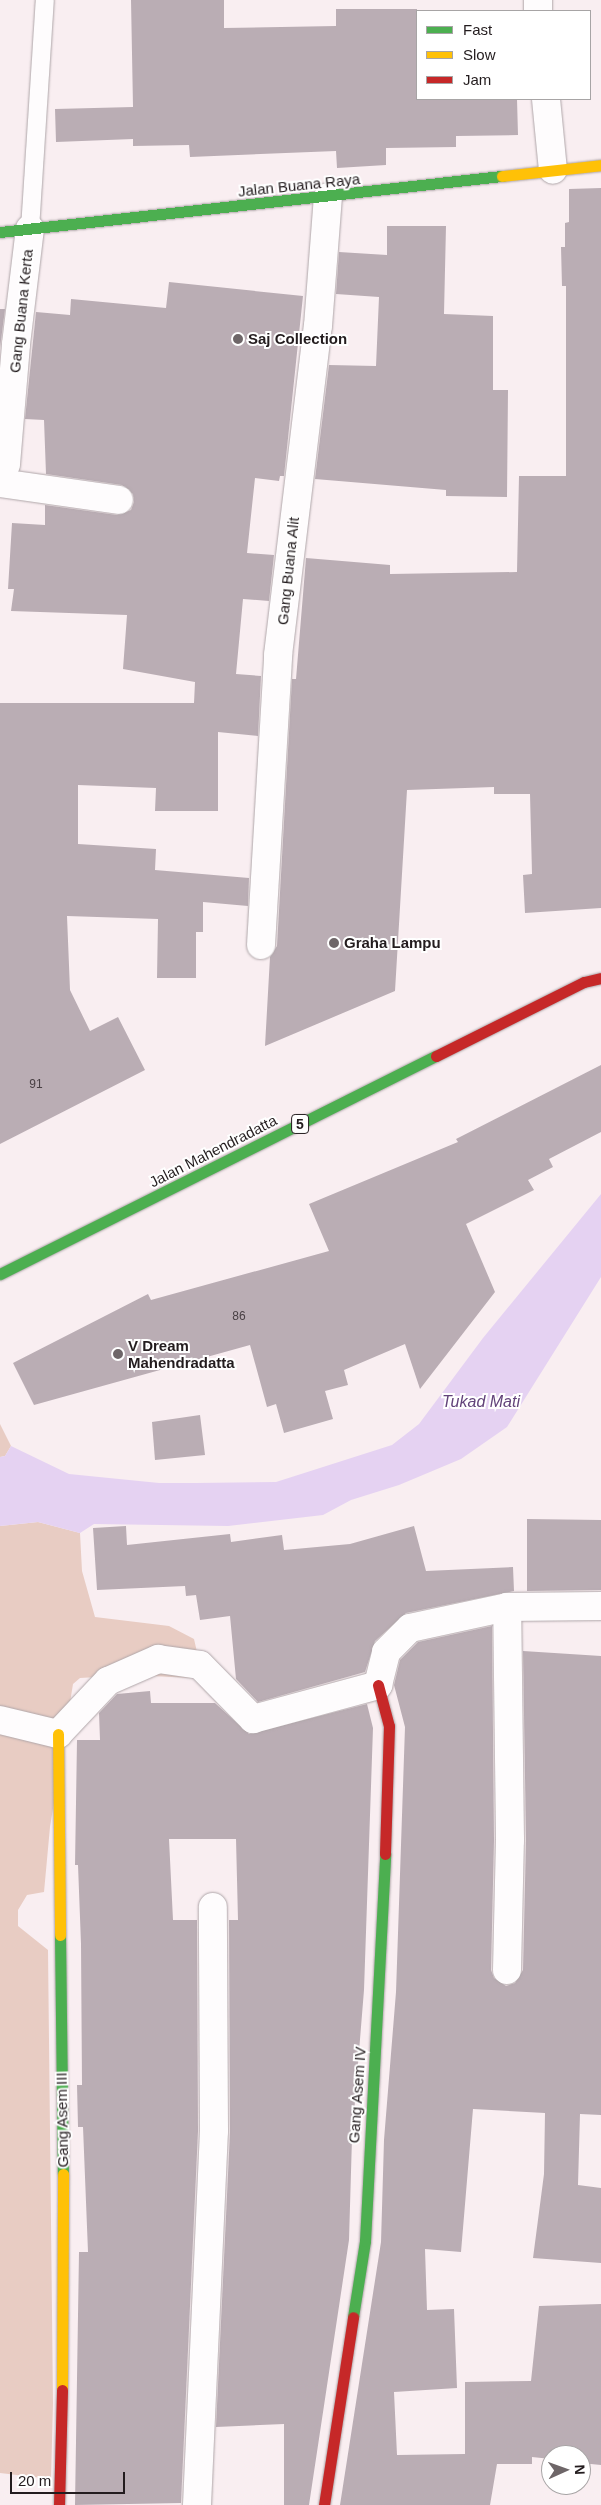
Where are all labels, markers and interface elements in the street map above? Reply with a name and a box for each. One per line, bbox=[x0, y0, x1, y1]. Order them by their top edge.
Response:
legend bbox=[416, 10, 591, 100]
text: Fast bbox=[463, 21, 492, 38]
text: Slow bbox=[463, 46, 496, 63]
text: Jam bbox=[463, 71, 491, 88]
street label: Jalan Buana Raya bbox=[237, 170, 361, 200]
street label: Gang Buana Kerta bbox=[6, 248, 36, 374]
place label: Saj Collection bbox=[248, 330, 347, 348]
marker: Saj Collection bbox=[232, 333, 244, 345]
street label: Gang Buana Alit bbox=[273, 516, 303, 626]
place label: Graha Lampu bbox=[344, 934, 441, 952]
marker: Graha Lampu bbox=[328, 937, 340, 949]
house number: 91 bbox=[29, 1078, 43, 1092]
street label: Jalan Mahendradatta bbox=[146, 1111, 280, 1191]
road number: 5 bbox=[290, 1112, 310, 1136]
house number: 86 bbox=[232, 1310, 246, 1324]
place label: V Dream Mahendradatta bbox=[128, 1336, 235, 1371]
marker: V Dream Mahendradatta bbox=[112, 1348, 124, 1360]
water label: Tukad Mati bbox=[442, 1392, 520, 1412]
street label: Gang Asem IV bbox=[345, 2046, 369, 2144]
street label: Gang Asem III bbox=[52, 2072, 72, 2168]
north arrow bbox=[541, 2445, 591, 2495]
scale bar bbox=[12, 2462, 128, 2494]
text: N bbox=[572, 2464, 588, 2475]
text: 20 m bbox=[18, 2472, 51, 2489]

